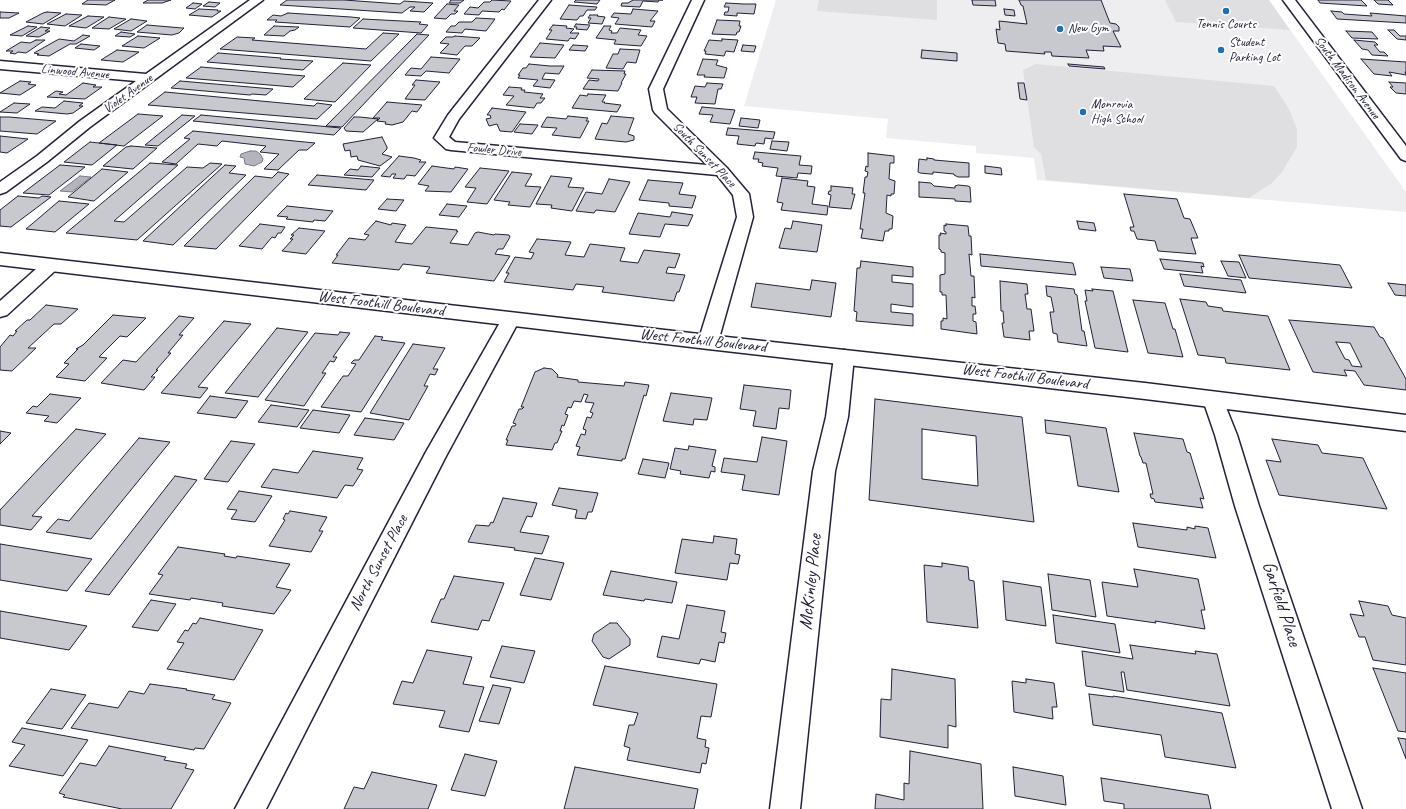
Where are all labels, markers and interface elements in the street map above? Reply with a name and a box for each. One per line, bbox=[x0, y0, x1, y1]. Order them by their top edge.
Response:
marker: Tennis Courts bbox=[1221, 6, 1231, 16]
place label: Tennis Courts bbox=[1196, 17, 1256, 33]
place label: New Gym bbox=[1068, 21, 1109, 37]
marker: New Gym bbox=[1055, 24, 1065, 34]
street label: South Madison Avenue bbox=[1311, 34, 1383, 122]
place label: Student Parking Lot bbox=[1229, 35, 1280, 66]
marker: Student Parking Lot bbox=[1216, 45, 1226, 55]
street label: Linwood Avenue bbox=[40, 61, 110, 83]
street label: Violet Avenue bbox=[100, 71, 156, 117]
place label: Monrovia High School bbox=[1091, 97, 1142, 128]
marker: Monrovia High School bbox=[1078, 107, 1088, 117]
street label: South Sunset Place bbox=[669, 119, 739, 191]
street label: Fowler Drive bbox=[466, 140, 522, 160]
street label: West Foothill Boulevard bbox=[317, 287, 445, 321]
street label: West Foothill Boulevard bbox=[639, 325, 767, 357]
street label: West Foothill Boulevard bbox=[961, 360, 1089, 394]
street label: North Sunset Place bbox=[346, 512, 412, 614]
street label: McKinley Place bbox=[795, 533, 827, 631]
street label: Garfield Place bbox=[1257, 559, 1305, 649]

